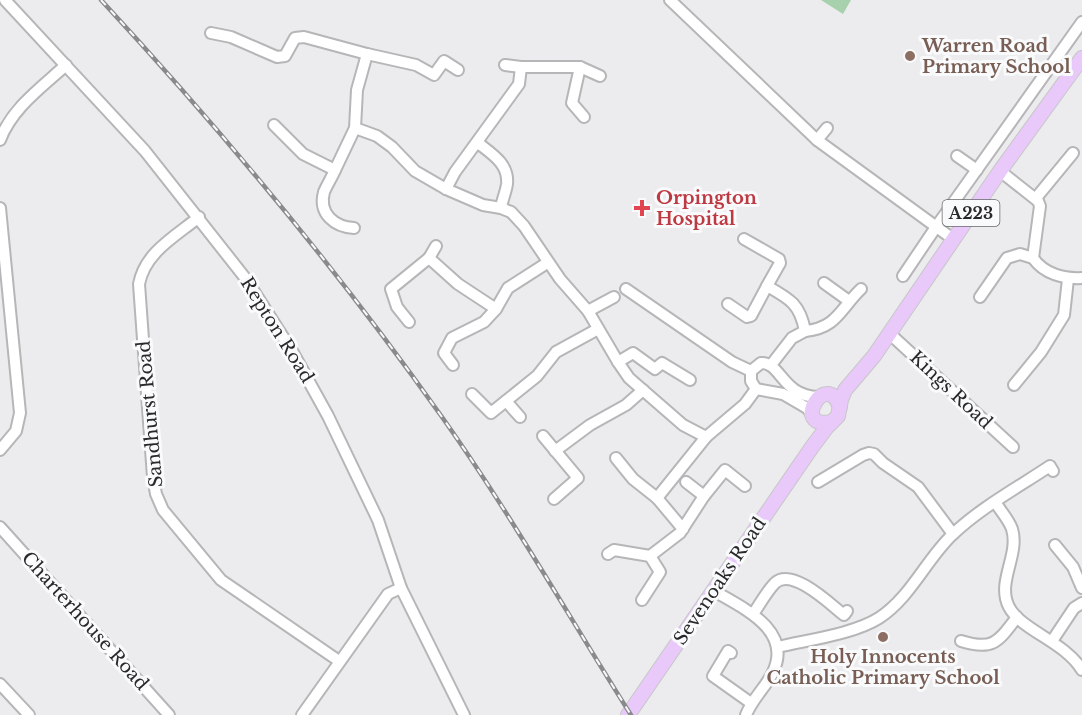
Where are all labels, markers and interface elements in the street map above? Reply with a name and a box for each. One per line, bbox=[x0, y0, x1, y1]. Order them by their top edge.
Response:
place label: Warren Road Primary School bbox=[921, 35, 1071, 78]
marker: Warren Road Primary School bbox=[903, 49, 917, 63]
place label: Orpington Hospital bbox=[656, 187, 757, 230]
marker: Orpington Hospital bbox=[633, 199, 651, 217]
road number: A223 bbox=[942, 200, 1000, 226]
street label: Repton Road bbox=[236, 273, 318, 387]
street label: Sandhurst Road bbox=[133, 340, 167, 488]
street label: Kings Road bbox=[905, 346, 997, 434]
street label: Sevenoaks Road bbox=[669, 513, 771, 649]
street label: Charterhouse Road bbox=[17, 547, 153, 695]
marker: Holy Innocents Catholic Primary School bbox=[876, 630, 890, 644]
place label: Holy Innocents Catholic Primary School bbox=[766, 646, 1000, 689]

